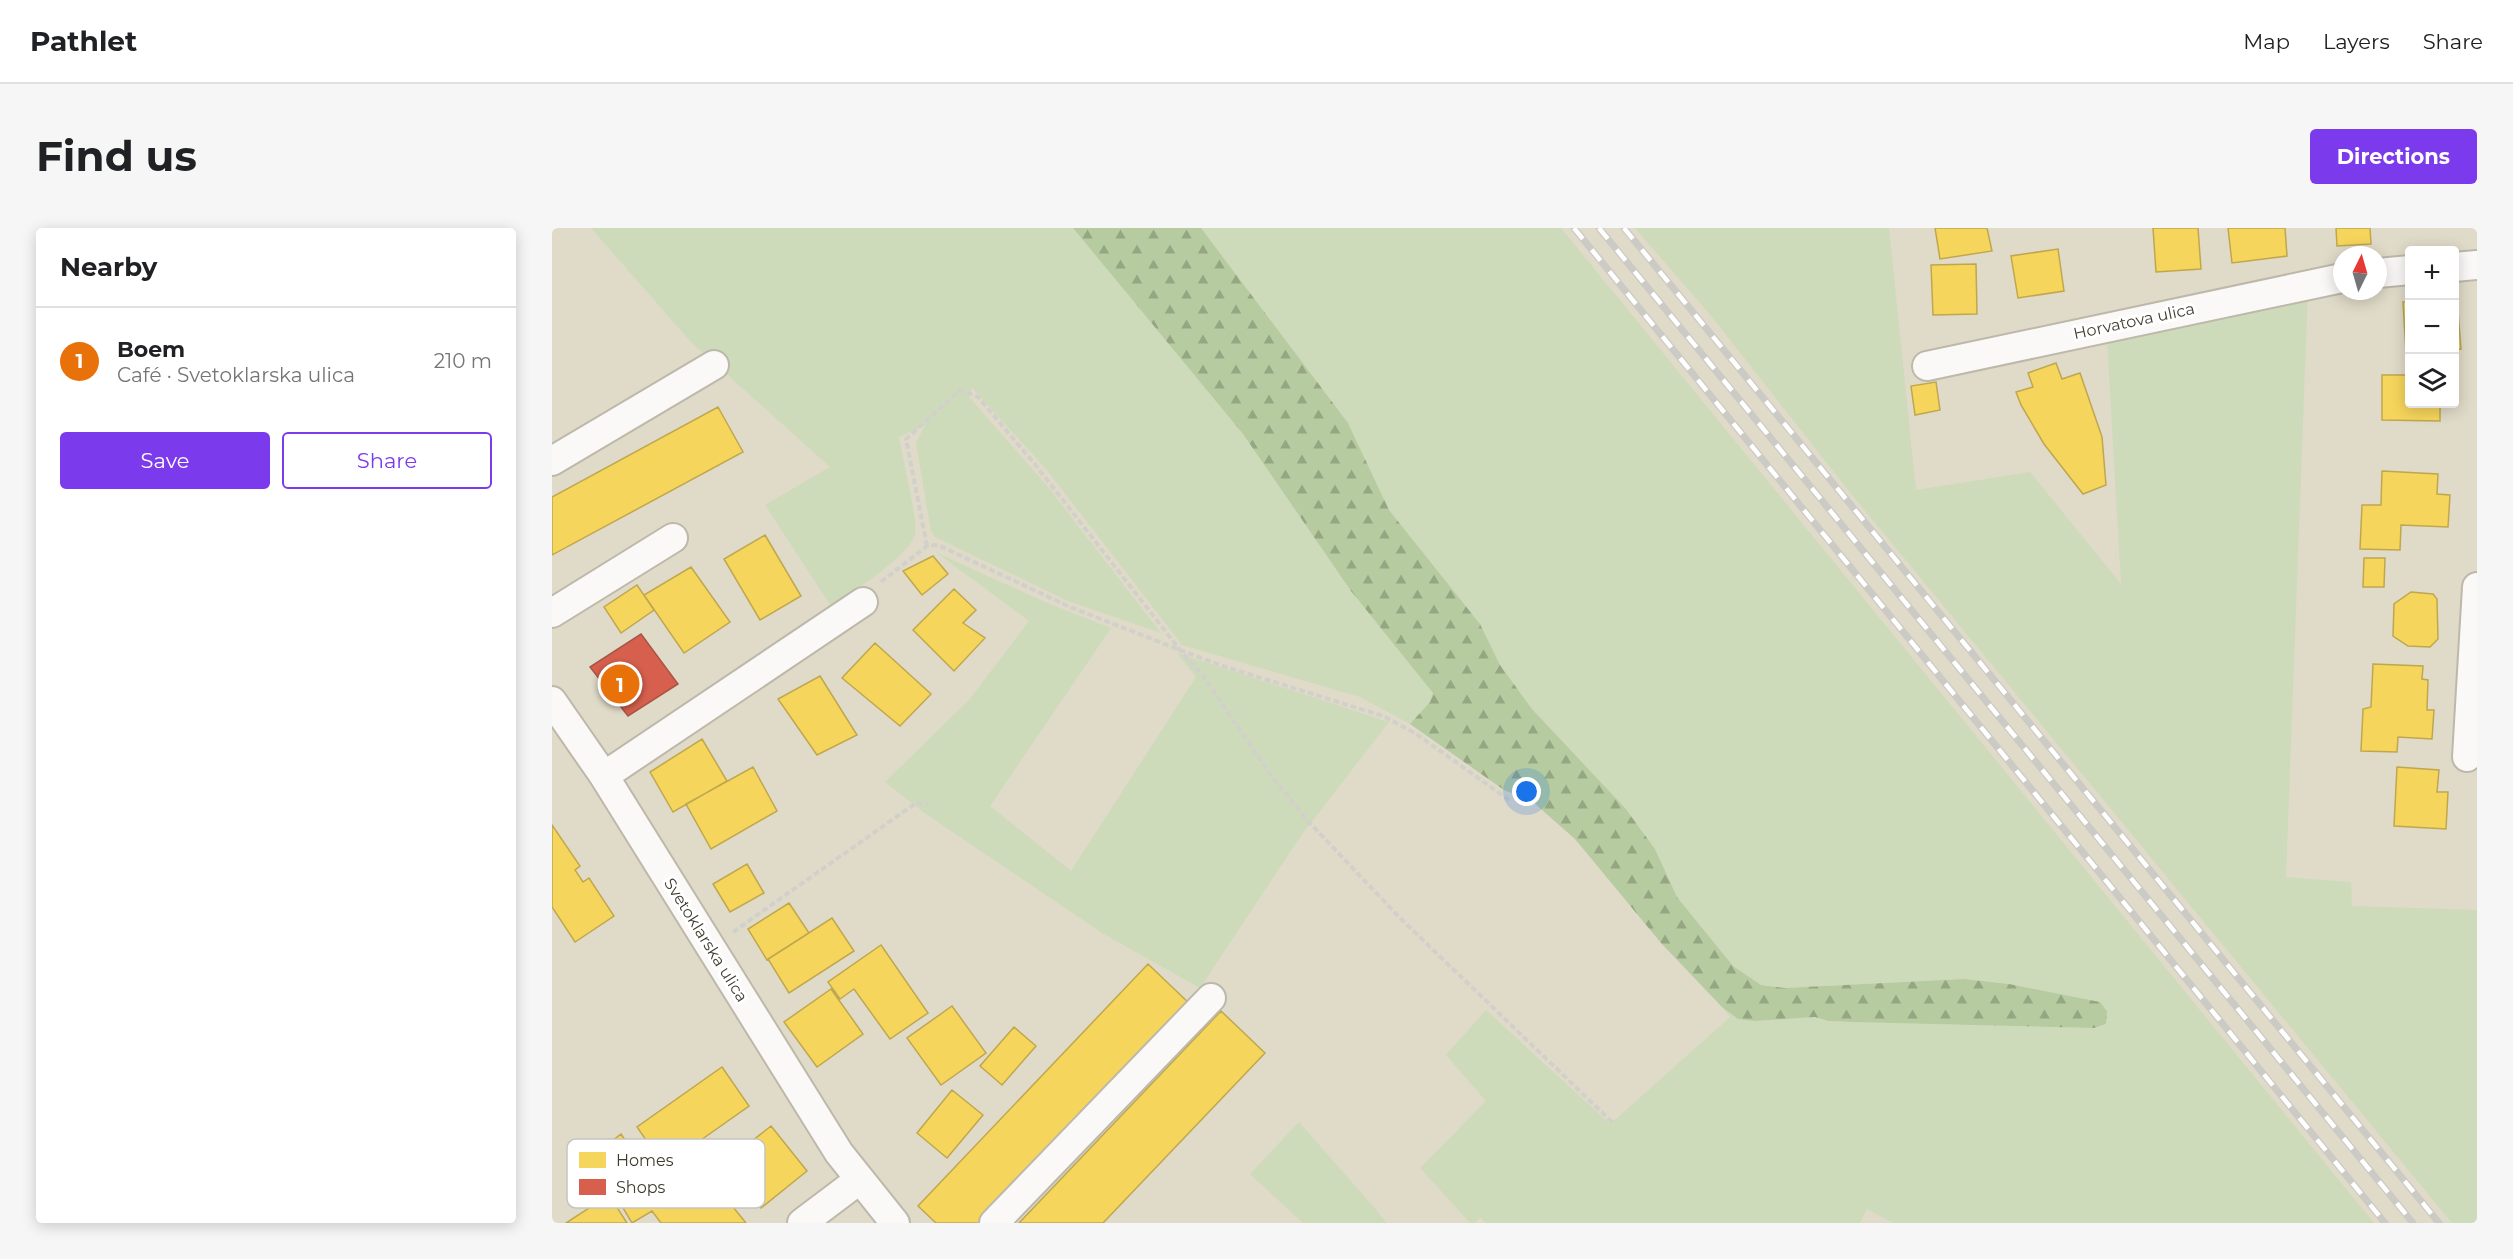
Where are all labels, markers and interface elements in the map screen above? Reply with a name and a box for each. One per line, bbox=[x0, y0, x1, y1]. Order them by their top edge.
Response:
text: Pathlet bbox=[30, 24, 137, 58]
text: Map bbox=[2243, 29, 2290, 54]
text: Layers bbox=[2323, 29, 2390, 54]
text: Share bbox=[2423, 29, 2483, 54]
button: Directions bbox=[2310, 129, 2477, 184]
text: Find us bbox=[36, 130, 197, 182]
north arrow bbox=[2333, 246, 2387, 300]
map controls bbox=[2405, 246, 2459, 408]
button: + bbox=[2405, 246, 2459, 300]
text: Nearby bbox=[60, 251, 157, 283]
street label: Horvatova ulica bbox=[2072, 299, 2196, 343]
button: − bbox=[2405, 300, 2459, 354]
text: Boem bbox=[117, 336, 185, 363]
text: 1 bbox=[76, 349, 83, 373]
text: 210 m bbox=[434, 349, 492, 373]
button: layers bbox=[2405, 354, 2459, 408]
text: Café · Svetoklarska ulica bbox=[117, 363, 355, 387]
button: Save bbox=[60, 432, 270, 489]
button: Share bbox=[282, 432, 492, 489]
pin: 1 bbox=[600, 662, 640, 706]
your location bbox=[1512, 777, 1541, 806]
street label: Svetoklarska ulica bbox=[660, 875, 752, 1005]
legend bbox=[567, 1139, 765, 1208]
text: Homes bbox=[616, 1151, 674, 1170]
text: Shops bbox=[616, 1178, 666, 1197]

